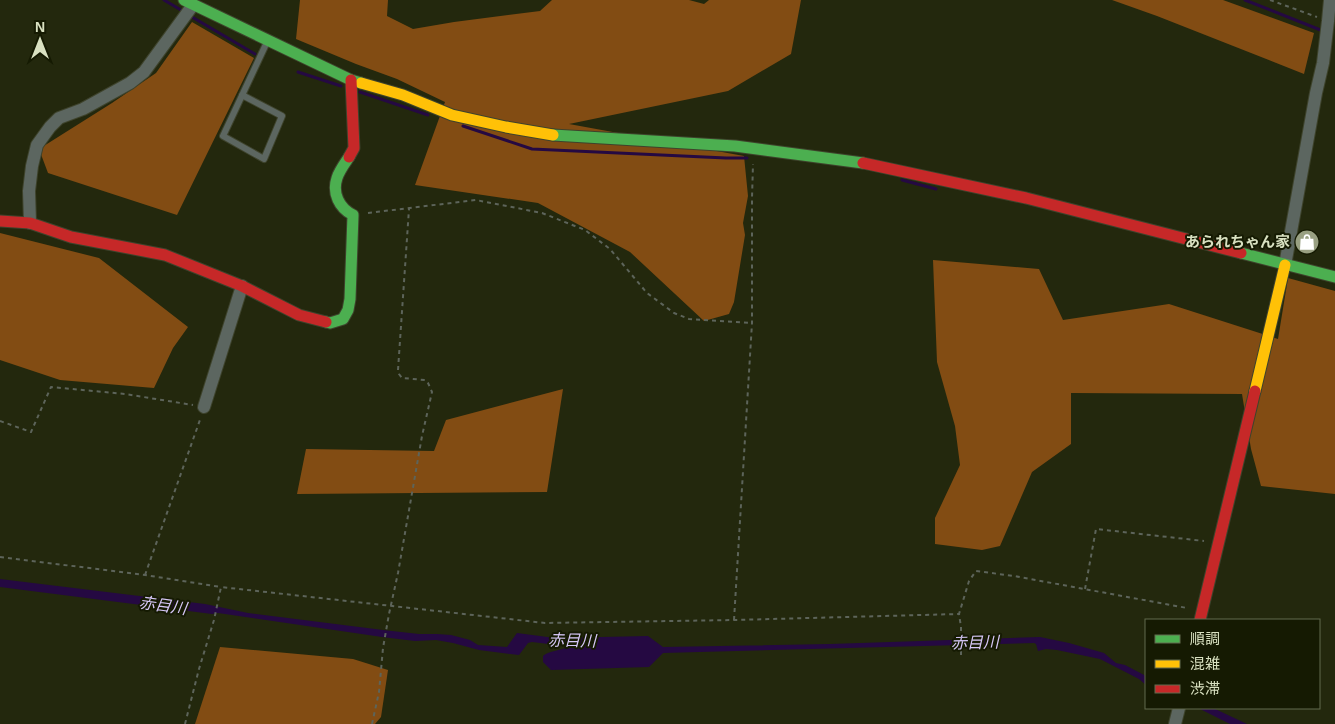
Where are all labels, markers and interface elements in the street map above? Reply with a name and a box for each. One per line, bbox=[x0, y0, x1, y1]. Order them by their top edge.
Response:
north arrow bbox=[15, 15, 65, 65]
text: N bbox=[35, 19, 45, 35]
shop icon: あられちゃん家 bbox=[1294, 229, 1320, 255]
place label: あられちゃん家 bbox=[1185, 233, 1290, 250]
water label: 赤目川 bbox=[138, 594, 190, 618]
legend bbox=[1145, 619, 1320, 709]
text: 順調 bbox=[1190, 630, 1220, 647]
water label: 赤目川 bbox=[548, 632, 598, 649]
water label: 赤目川 bbox=[951, 634, 1001, 651]
text: 混雑 bbox=[1190, 655, 1220, 672]
text: 渋滞 bbox=[1190, 680, 1220, 697]

